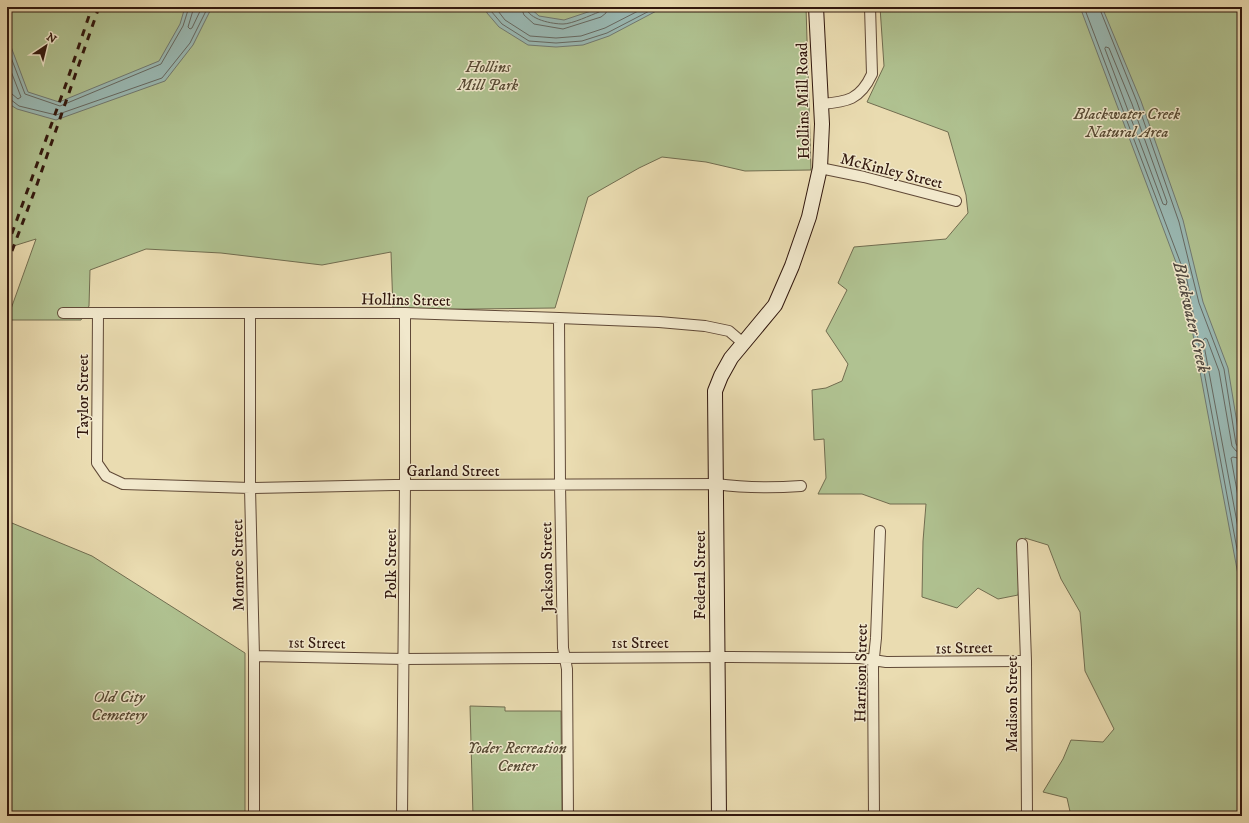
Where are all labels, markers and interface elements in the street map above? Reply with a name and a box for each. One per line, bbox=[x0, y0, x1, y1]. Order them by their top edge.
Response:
north arrow bbox=[26, 26, 66, 66]
text: N bbox=[43, 30, 59, 47]
street label: Hollins Mill Road bbox=[792, 42, 814, 159]
park label: Hollins Mill Park bbox=[457, 57, 519, 95]
park label: Blackwater Creek Natural Area bbox=[1073, 104, 1180, 142]
street label: McKinley Street bbox=[838, 149, 945, 193]
water label: Blackwater Creek bbox=[1167, 259, 1215, 376]
street label: Hollins Street bbox=[361, 289, 451, 311]
street label: Taylor Street bbox=[73, 354, 93, 438]
street label: Garland Street bbox=[406, 461, 500, 481]
street label: Monroe Street bbox=[227, 519, 249, 611]
street label: Jackson Street bbox=[536, 522, 558, 614]
street label: Polk Street bbox=[381, 529, 401, 599]
street label: Federal Street bbox=[690, 530, 710, 620]
street label: Harrison Street bbox=[850, 623, 872, 723]
street label: 1st Street bbox=[288, 632, 346, 654]
street label: 1st Street bbox=[611, 633, 669, 653]
street label: 1st Street bbox=[935, 637, 993, 659]
street label: Madison Street bbox=[1002, 656, 1022, 752]
park label: Old City Cemetery bbox=[91, 687, 149, 725]
park label: Yoder Recreation Center bbox=[467, 738, 567, 776]

